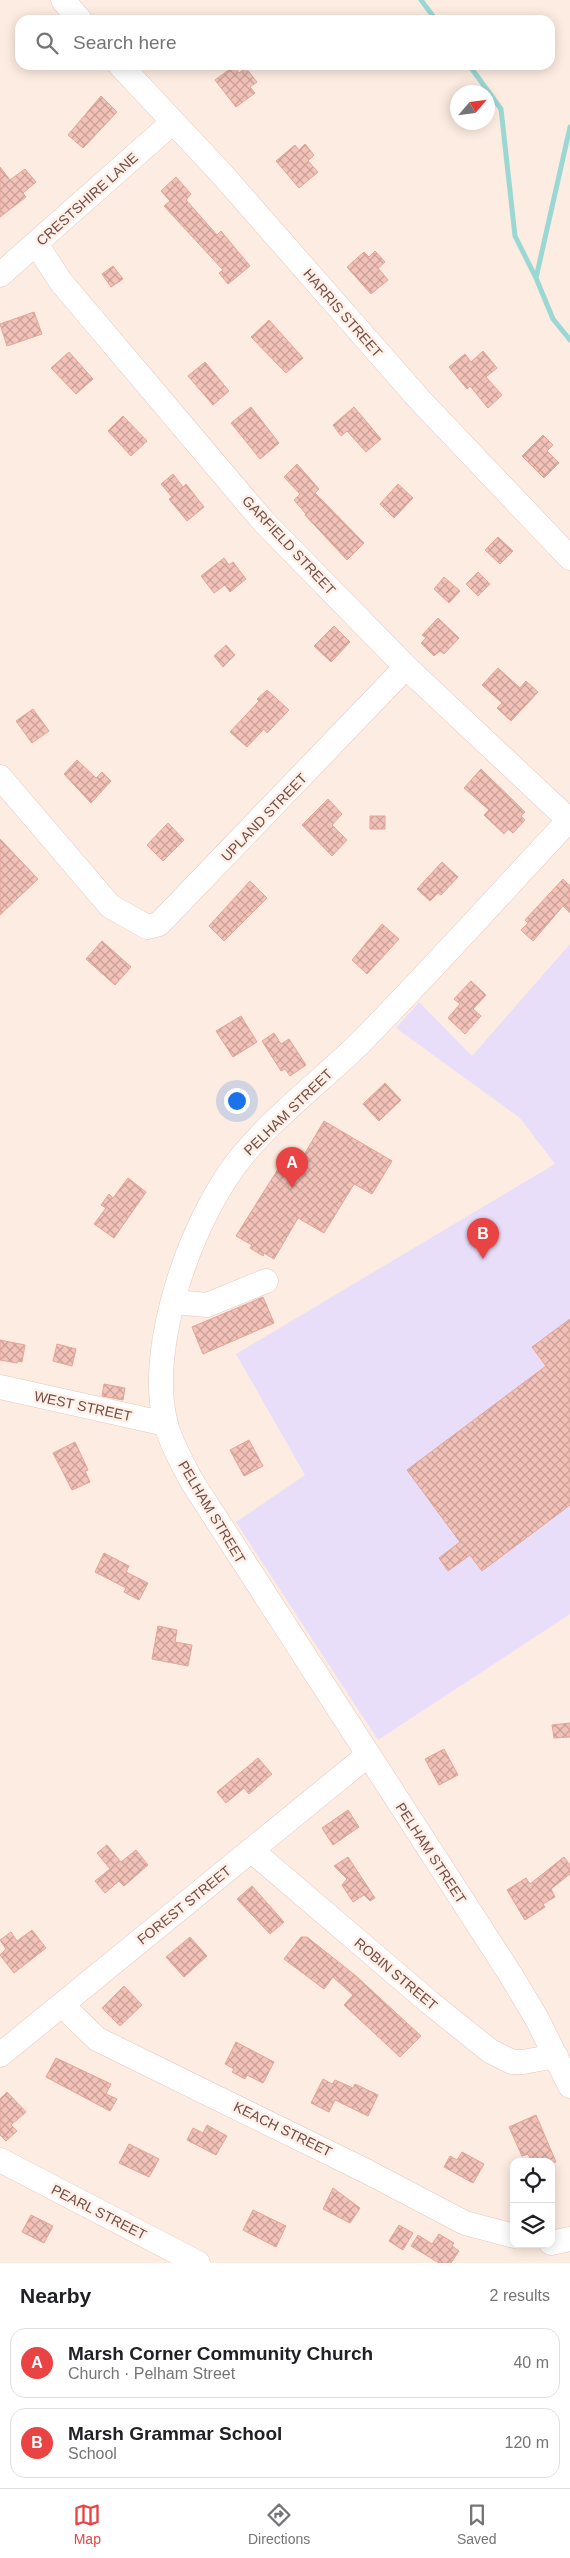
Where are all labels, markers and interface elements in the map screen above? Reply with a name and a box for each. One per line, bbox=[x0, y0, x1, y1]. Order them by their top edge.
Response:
search box bbox=[15, 15, 555, 70]
icon: search bbox=[33, 29, 61, 57]
text: Search here bbox=[73, 32, 177, 53]
north arrow bbox=[450, 85, 495, 130]
street label: CRESTSHIRE LANE bbox=[33, 149, 141, 249]
street label: HARRIS STREET bbox=[300, 265, 386, 361]
street label: GARFIELD STREET bbox=[239, 492, 339, 598]
street label: UPLAND STREET bbox=[218, 769, 310, 864]
street label: PELHAM STREET bbox=[240, 1065, 336, 1158]
your location bbox=[224, 1088, 250, 1114]
pin: A bbox=[276, 1147, 308, 1188]
pin: B bbox=[467, 1218, 499, 1259]
street label: WEST STREET bbox=[33, 1388, 134, 1424]
street label: PELHAM STREET bbox=[175, 1458, 249, 1567]
street label: PELHAM STREET bbox=[393, 1800, 470, 1907]
street label: FOREST STREET bbox=[134, 1862, 234, 1948]
street label: ROBIN STREET bbox=[351, 1935, 441, 2014]
street label: KEACH STREET bbox=[231, 2098, 335, 2160]
map controls bbox=[510, 2158, 555, 2248]
button: locate bbox=[510, 2158, 555, 2203]
street label: PEARL STREET bbox=[49, 2181, 150, 2243]
button: layers bbox=[510, 2203, 555, 2248]
text: Nearby bbox=[20, 2284, 91, 2307]
text: 2 results bbox=[490, 2287, 550, 2304]
text: Marsh Corner Community Church bbox=[68, 2343, 373, 2364]
text: A bbox=[31, 2354, 43, 2371]
text: 40 m bbox=[513, 2354, 549, 2371]
text: Church · Pelham Street bbox=[68, 2365, 235, 2382]
text: Marsh Grammar School bbox=[68, 2423, 282, 2444]
text: B bbox=[31, 2434, 43, 2451]
text: 120 m bbox=[505, 2434, 549, 2451]
text: School bbox=[68, 2445, 117, 2462]
tab: Map bbox=[73, 2501, 101, 2547]
tab: Directions bbox=[248, 2501, 310, 2547]
tab: Saved bbox=[457, 2501, 497, 2547]

